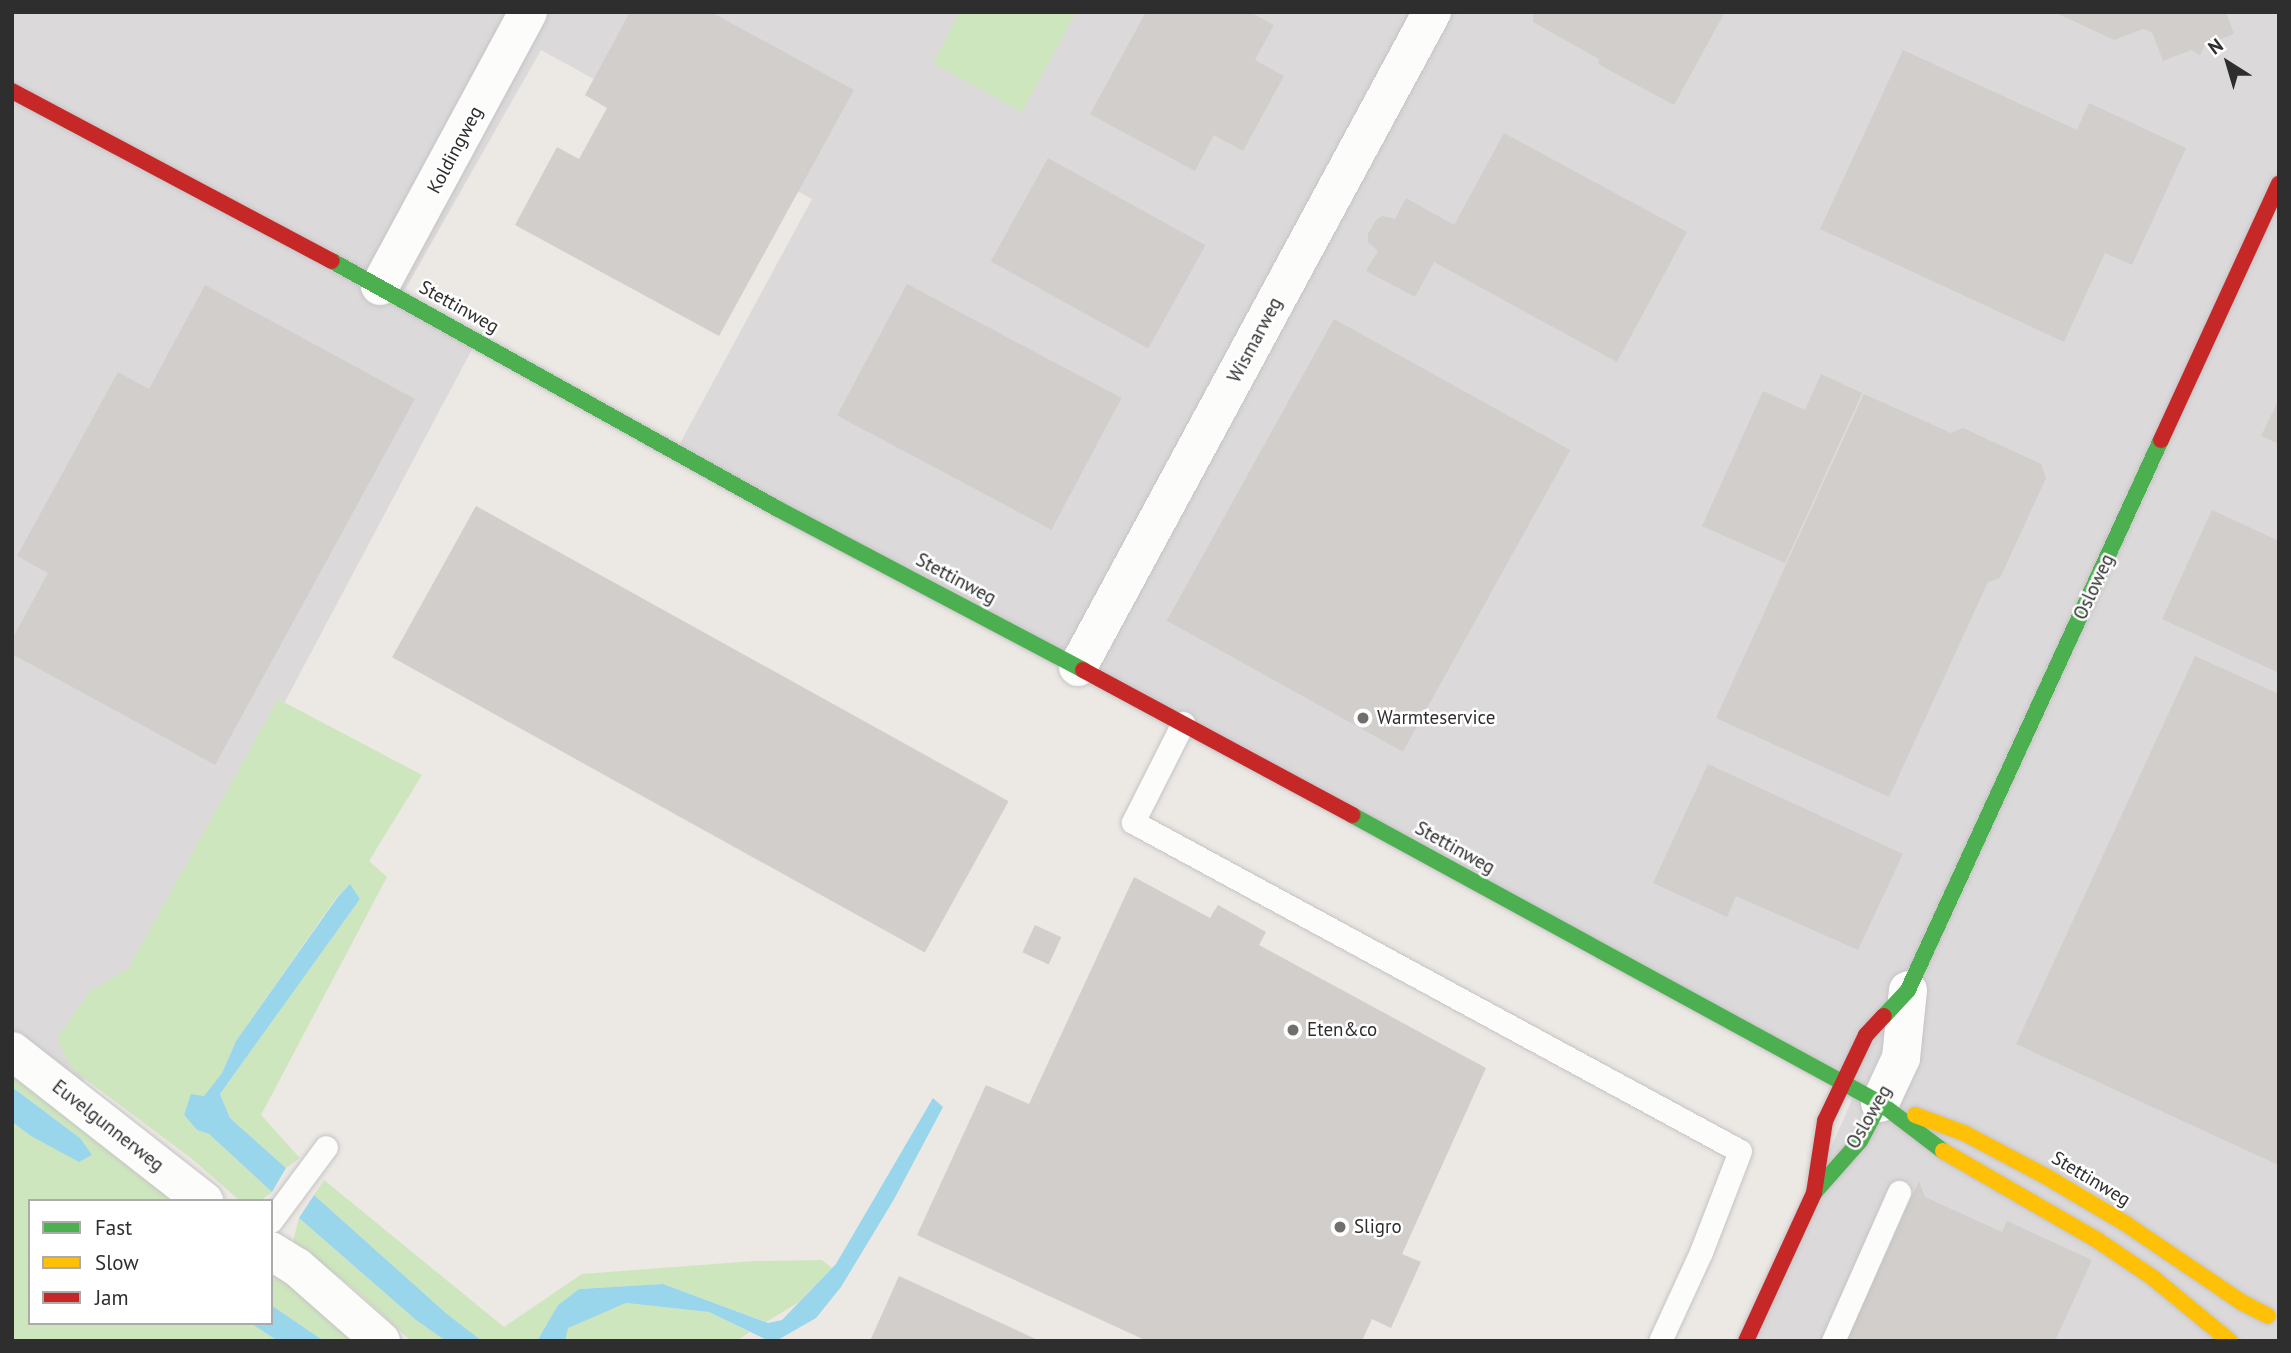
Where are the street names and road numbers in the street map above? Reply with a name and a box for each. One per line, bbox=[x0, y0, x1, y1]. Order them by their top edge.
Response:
street label: Koldingweg bbox=[422, 102, 488, 198]
street label: Stettinweg bbox=[415, 276, 503, 338]
street label: Wismarweg bbox=[1223, 293, 1287, 387]
street label: Stettinweg bbox=[912, 548, 1000, 610]
street label: Osloweg bbox=[2069, 550, 2119, 624]
street label: Stettinweg bbox=[1411, 817, 1499, 879]
street label: Euvelgunnerweg bbox=[48, 1075, 168, 1177]
street label: Osloweg bbox=[1842, 1081, 1896, 1153]
street label: Stettinweg bbox=[2048, 1147, 2134, 1211]

